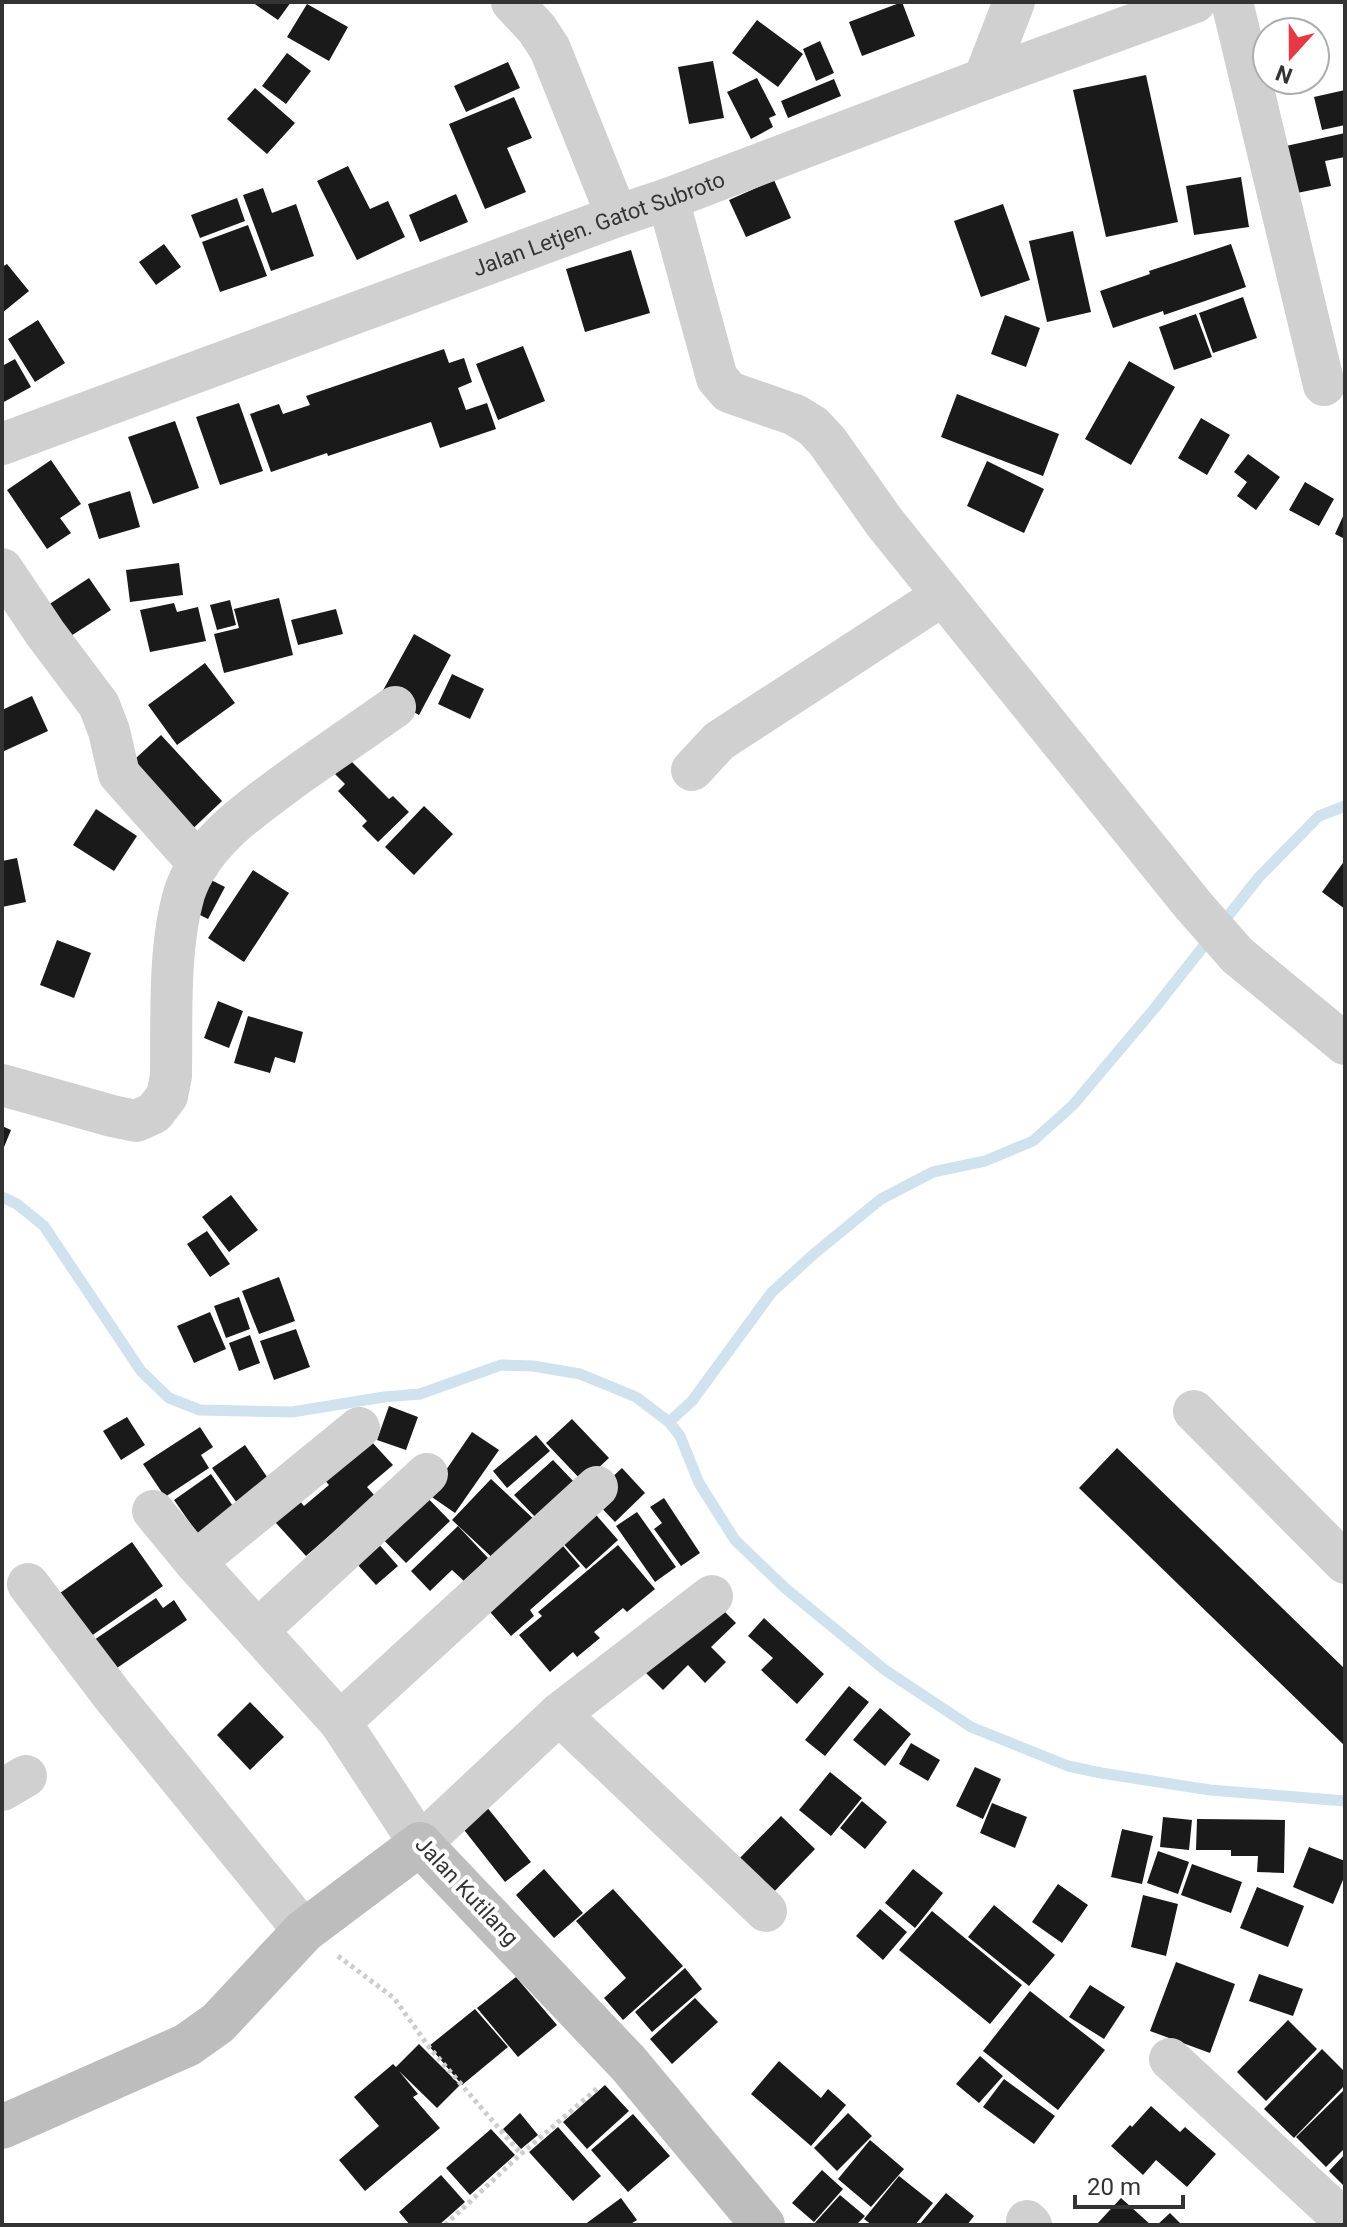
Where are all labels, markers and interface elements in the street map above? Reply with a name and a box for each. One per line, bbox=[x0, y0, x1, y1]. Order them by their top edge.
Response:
north arrow bbox=[1251, 16, 1331, 96]
text: N bbox=[1272, 60, 1296, 89]
street label: Jalan Letjen. Gatot Subroto bbox=[469, 166, 728, 281]
street label: Jalan Kutilang bbox=[410, 1832, 524, 1950]
scale bar bbox=[1075, 2159, 1183, 2209]
text: 20 m bbox=[1087, 2173, 1141, 2201]

